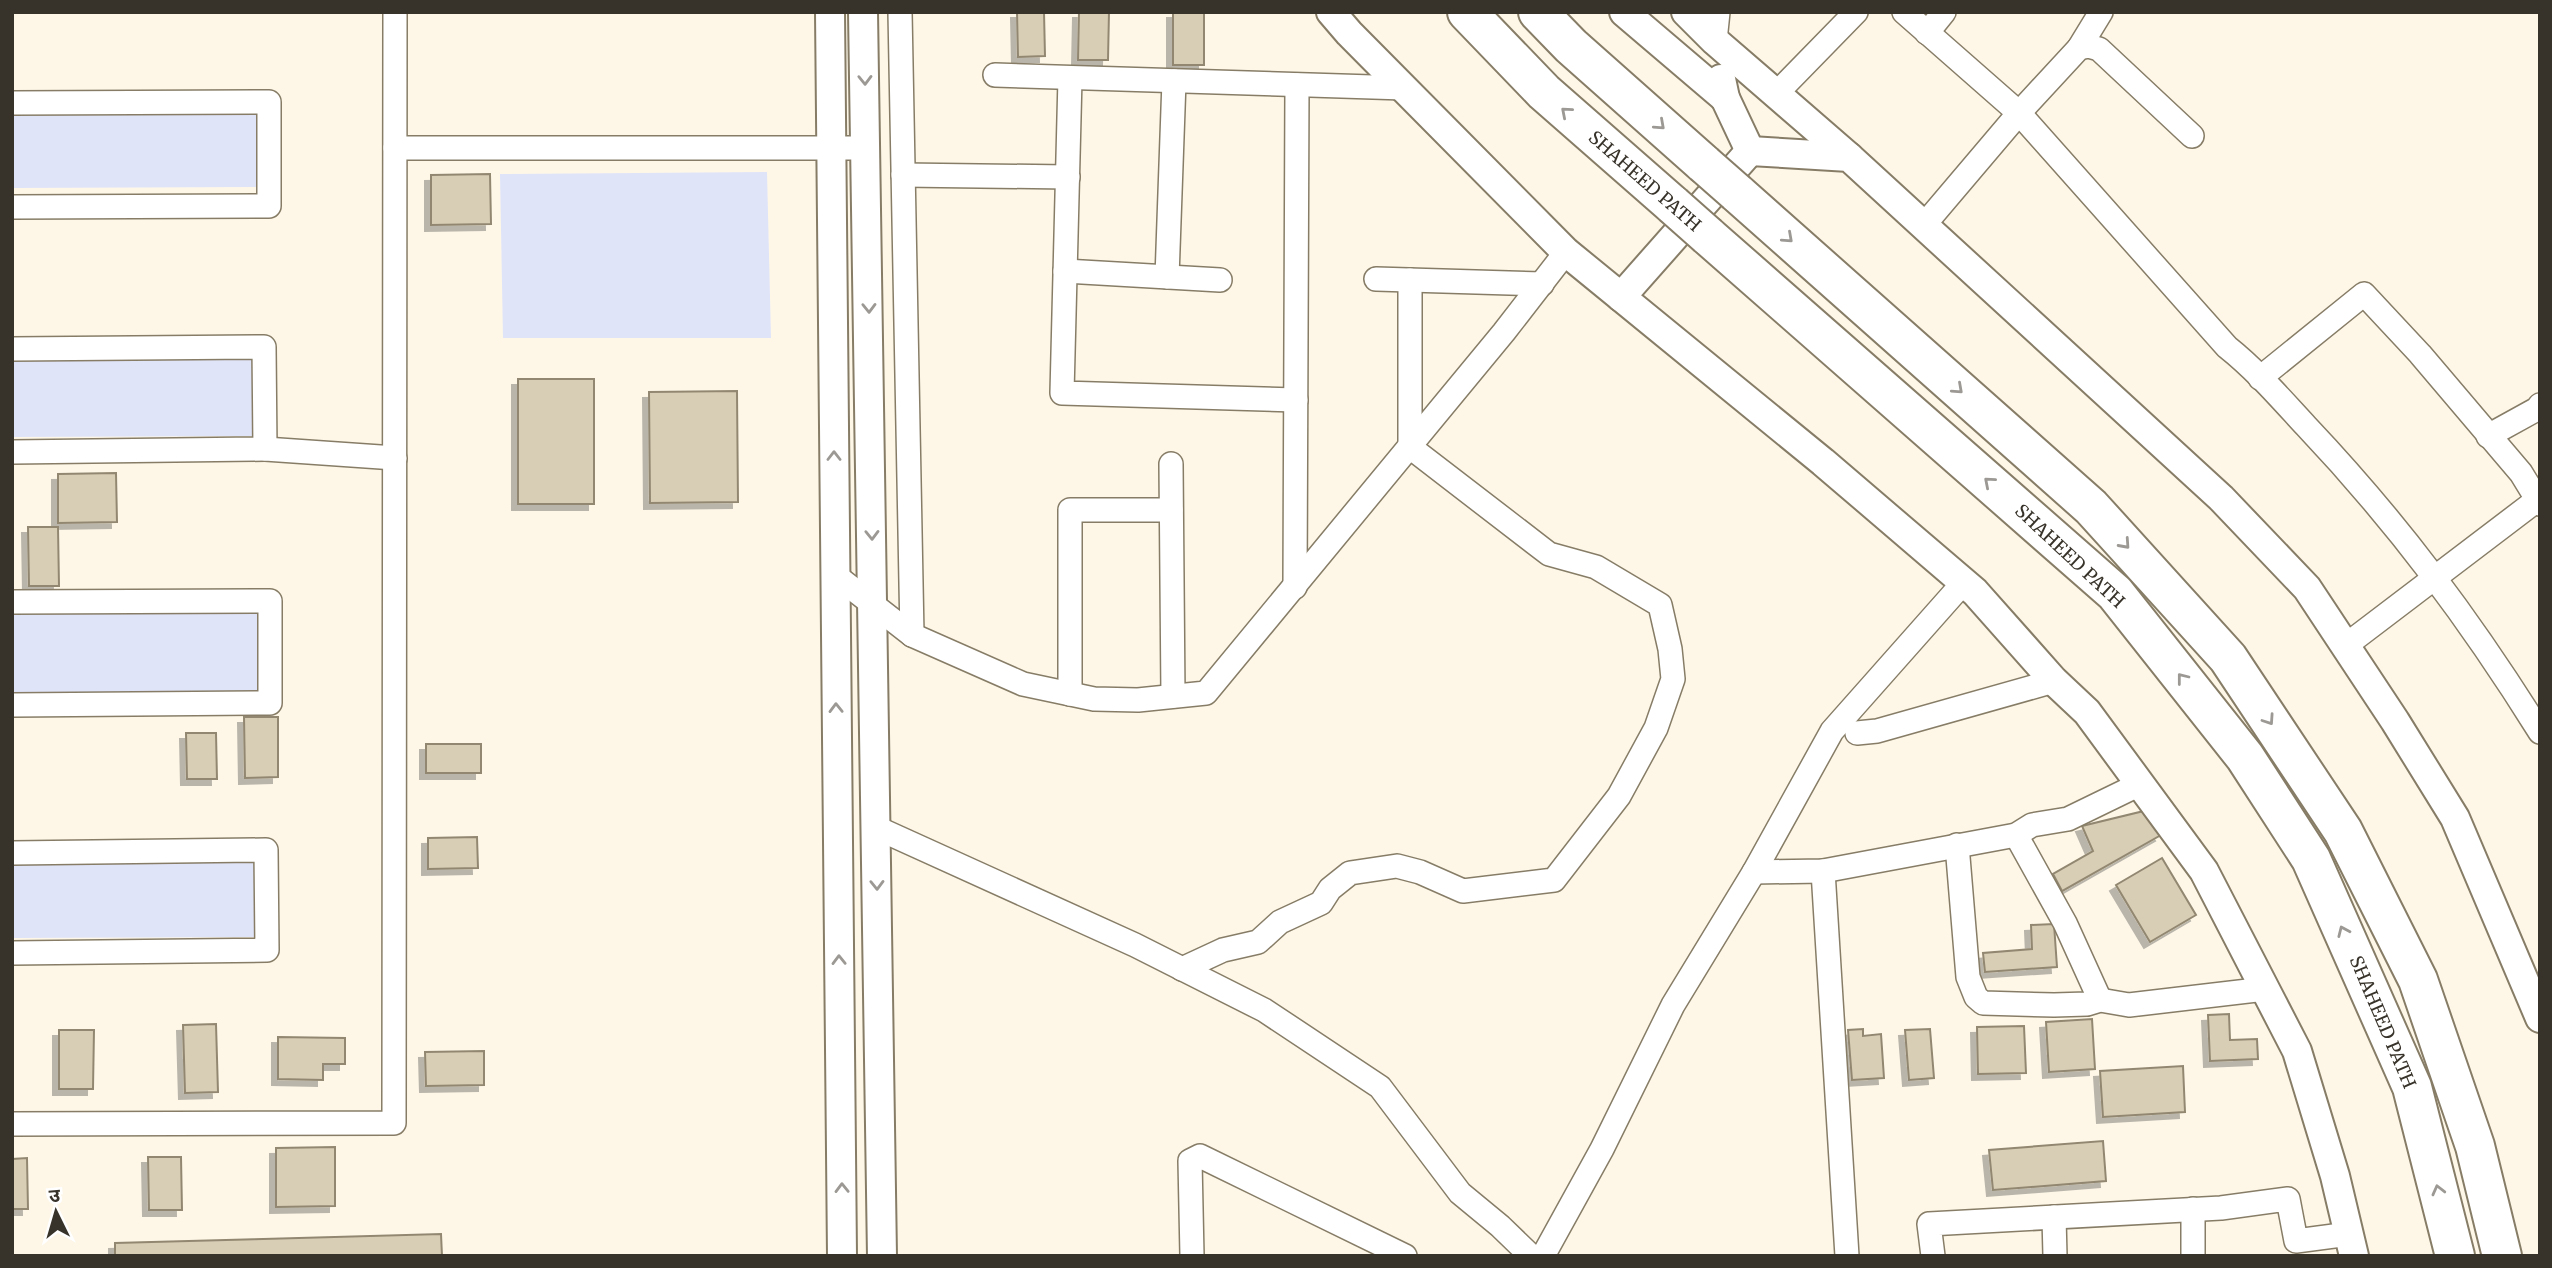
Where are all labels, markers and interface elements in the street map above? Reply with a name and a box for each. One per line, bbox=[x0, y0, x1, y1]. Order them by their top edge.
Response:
one-way arrow bbox=[857, 75, 872, 86]
one-way arrow bbox=[1562, 108, 1575, 120]
one-way arrow bbox=[1652, 117, 1665, 129]
street label: SHAHEED PATH bbox=[1584, 126, 1706, 236]
one-way arrow bbox=[1780, 230, 1793, 243]
one-way arrow bbox=[861, 303, 876, 314]
one-way arrow bbox=[1950, 381, 1963, 394]
one-way arrow bbox=[826, 450, 842, 461]
one-way arrow bbox=[1984, 478, 1997, 491]
street label: SHAHEED PATH bbox=[2010, 499, 2130, 613]
one-way arrow bbox=[864, 531, 880, 541]
one-way arrow bbox=[2117, 536, 2129, 549]
one-way arrow bbox=[2178, 674, 2191, 686]
one-way arrow bbox=[828, 702, 844, 713]
one-way arrow bbox=[2260, 712, 2273, 725]
one-way arrow bbox=[870, 880, 885, 891]
one-way arrow bbox=[2337, 926, 2351, 938]
street label: SHAHEED PATH bbox=[2345, 952, 2421, 1092]
one-way arrow bbox=[831, 954, 847, 965]
north arrow bbox=[21, 1177, 91, 1247]
one-way arrow bbox=[834, 1182, 849, 1193]
text: उ bbox=[48, 1183, 62, 1208]
one-way arrow bbox=[2432, 1184, 2446, 1196]

